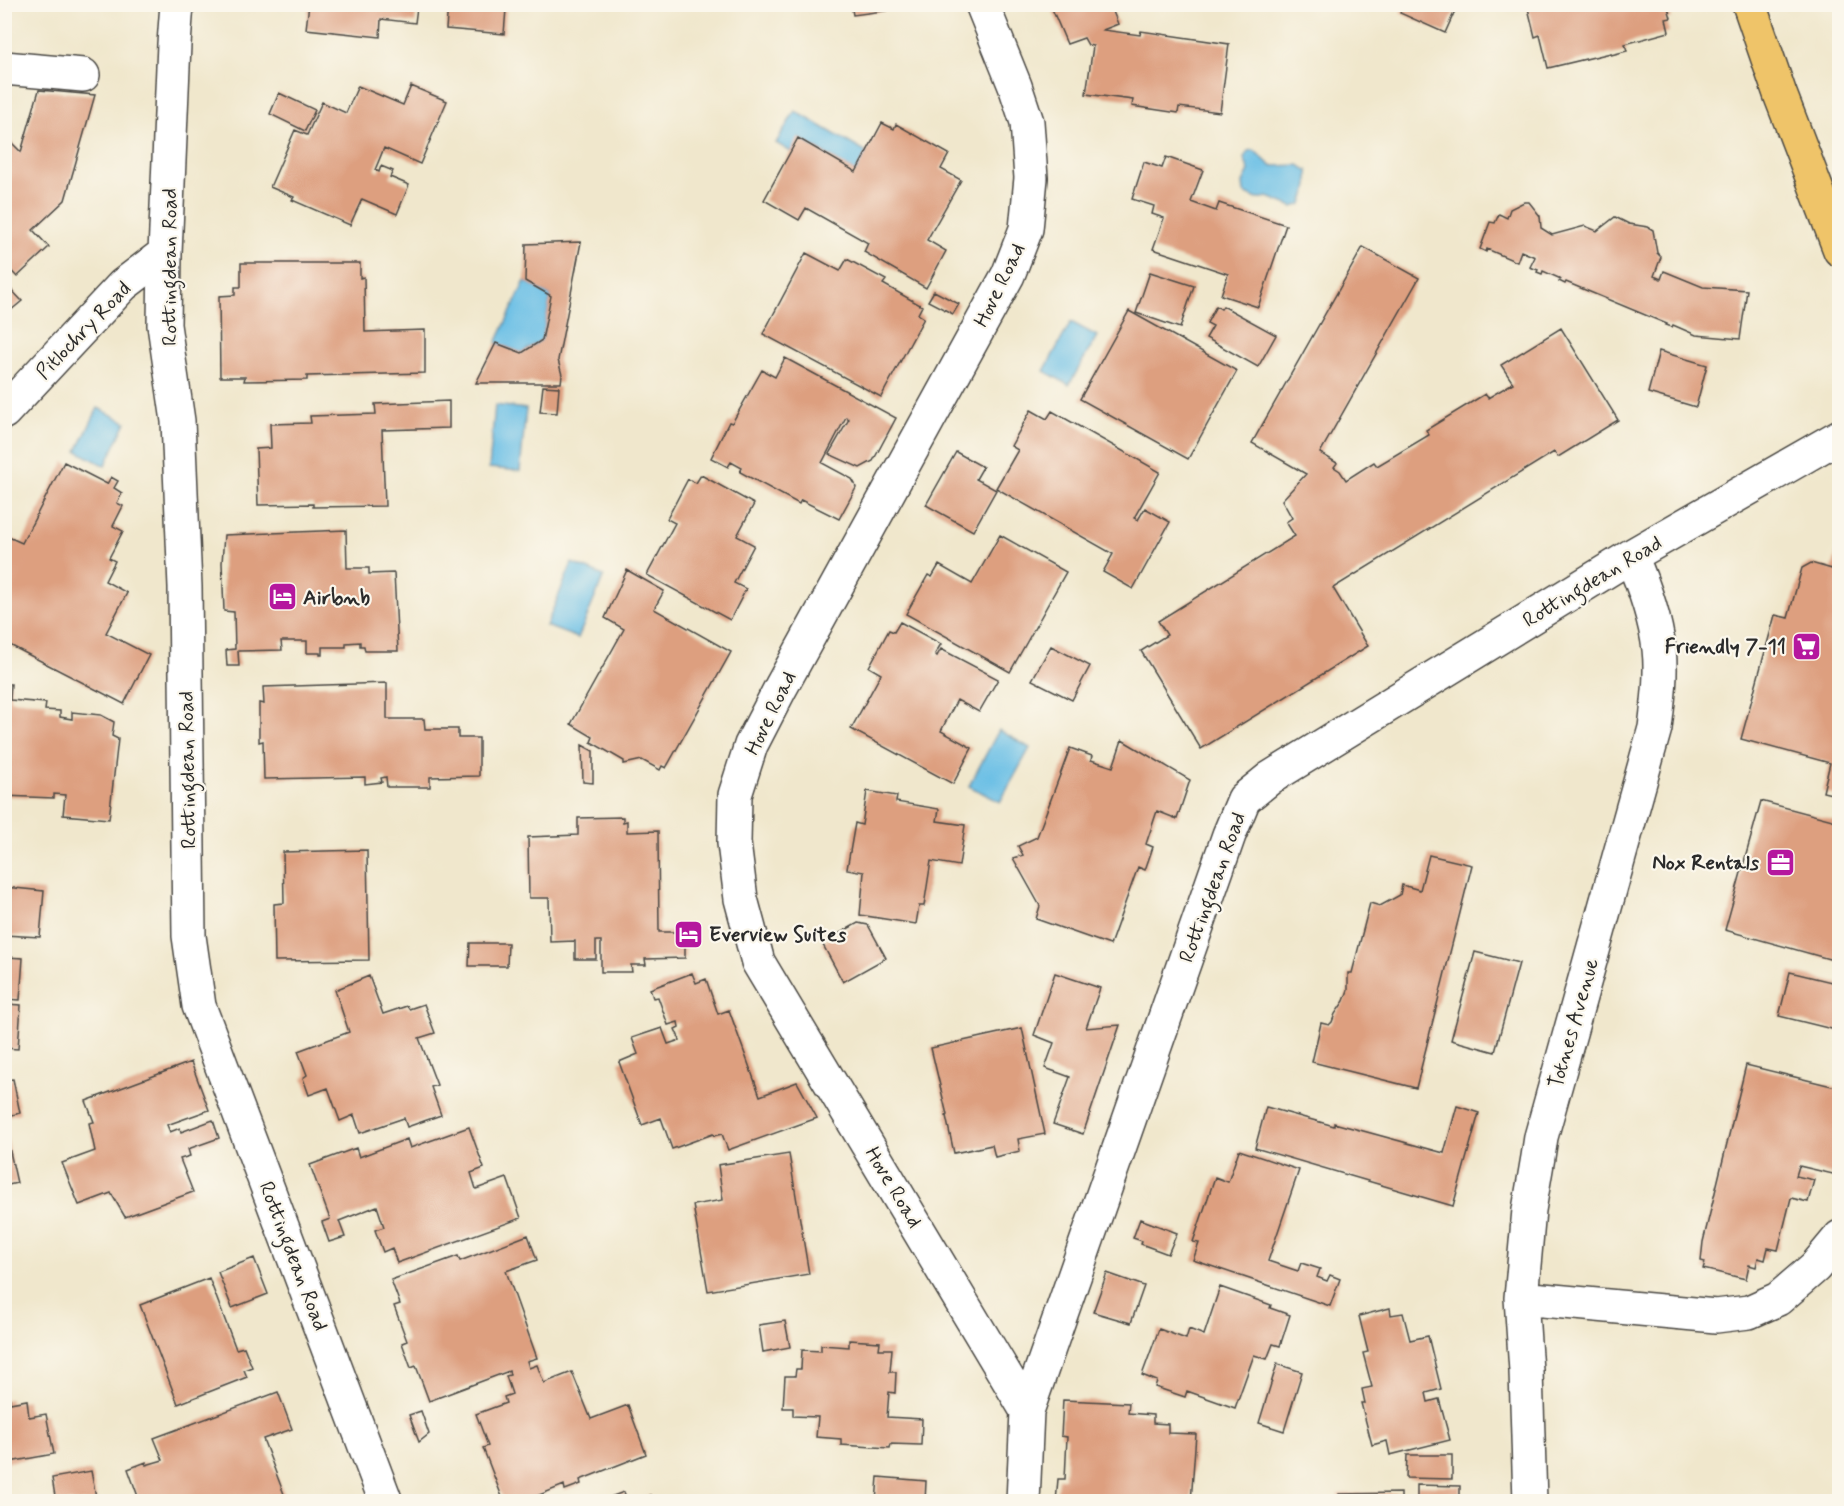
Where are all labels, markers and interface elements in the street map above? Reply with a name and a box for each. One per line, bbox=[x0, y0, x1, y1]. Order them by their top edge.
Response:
street label: Rottingdean Road bbox=[156, 188, 186, 346]
street label: Hove Road bbox=[968, 239, 1032, 332]
street label: Pitlochry Road bbox=[30, 276, 138, 386]
street label: Rottingdean Road bbox=[1518, 529, 1668, 636]
hotel icon: Airbnb bbox=[266, 581, 298, 613]
place label: Airbnb bbox=[303, 584, 370, 612]
supermarket icon: Friendly 7-11 bbox=[1791, 630, 1823, 662]
place label: Friendly 7-11 bbox=[1665, 633, 1786, 661]
street label: Hove Road bbox=[739, 667, 803, 760]
street label: Rottingdean Road bbox=[173, 691, 205, 849]
street label: Rottingdean Road bbox=[1173, 808, 1255, 967]
office icon: Nox Rentals bbox=[1764, 846, 1796, 878]
place label: Nox Rentals bbox=[1652, 849, 1760, 877]
hotel icon: Everview Suites bbox=[672, 918, 704, 950]
place label: Everview Suites bbox=[709, 921, 847, 949]
street label: Totnes Avenue bbox=[1542, 955, 1606, 1092]
street label: Hove Road bbox=[858, 1142, 928, 1233]
street label: Rottingdean Road bbox=[250, 1178, 334, 1336]

